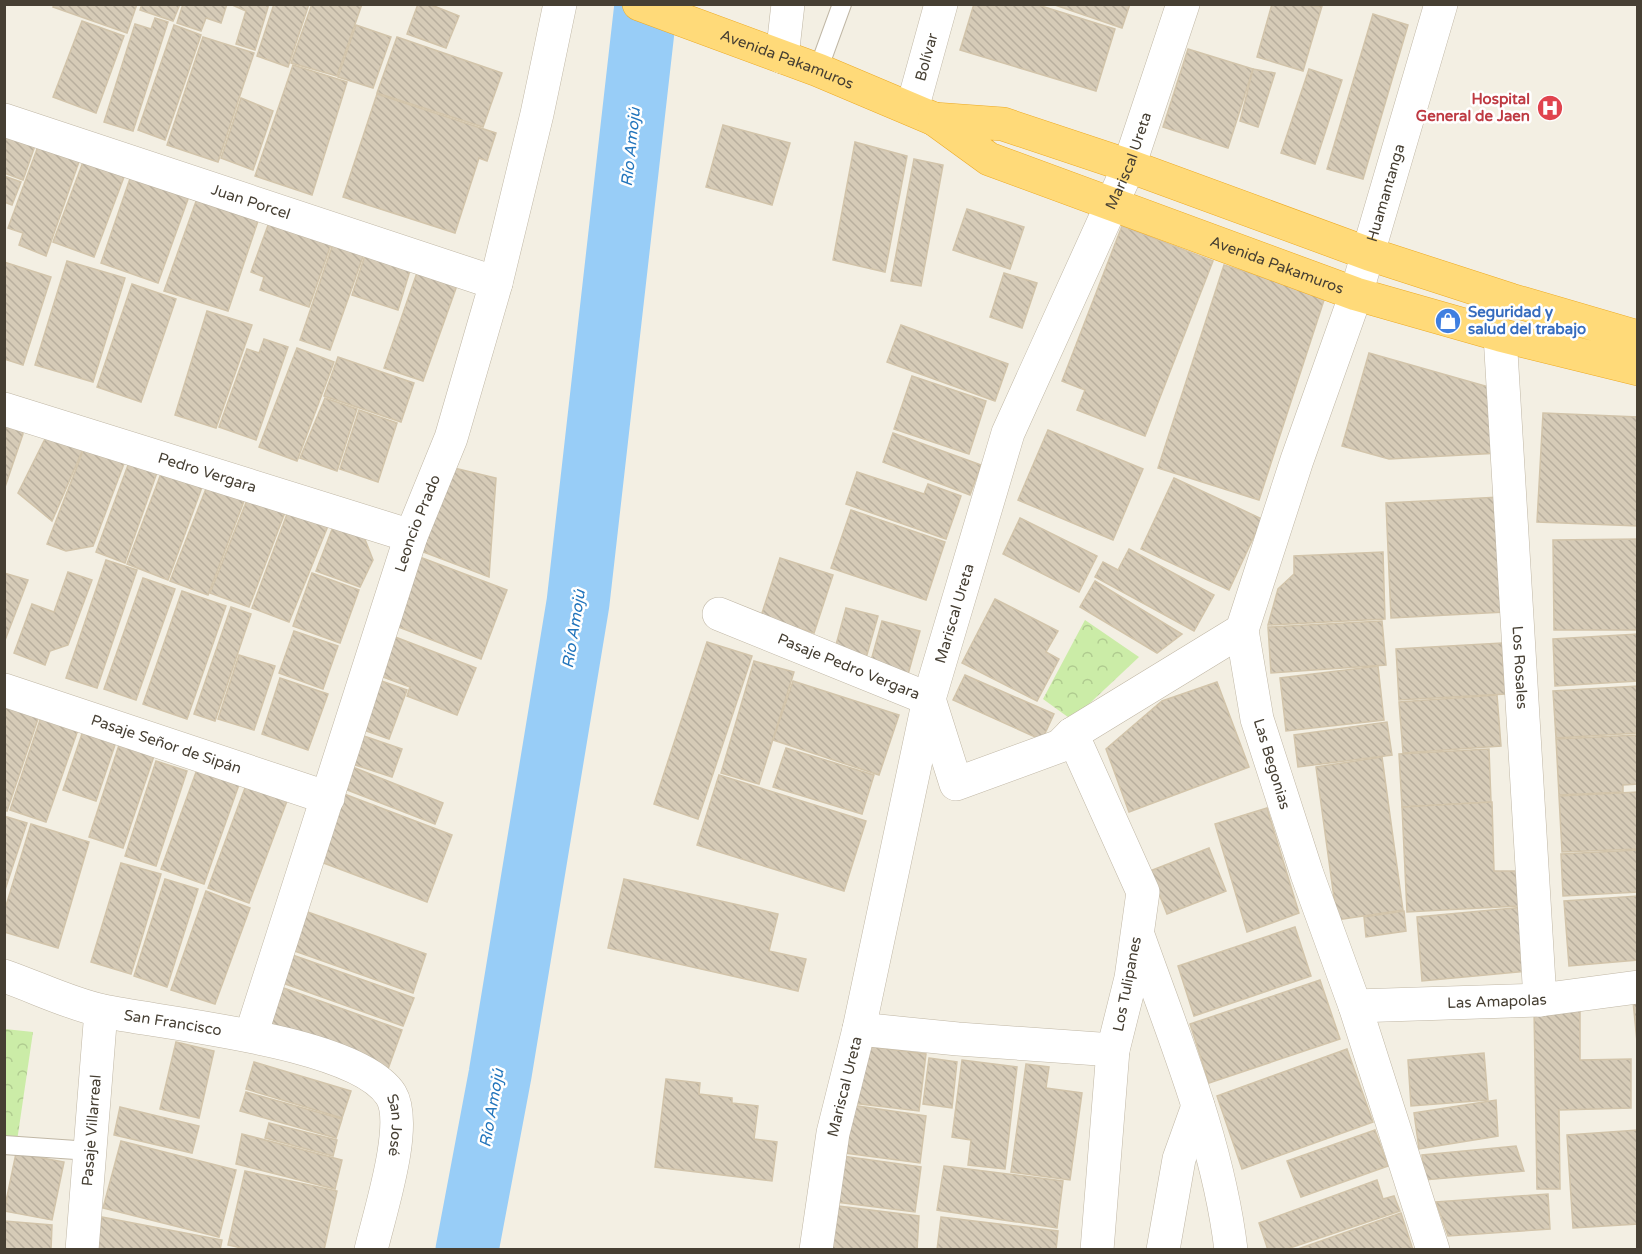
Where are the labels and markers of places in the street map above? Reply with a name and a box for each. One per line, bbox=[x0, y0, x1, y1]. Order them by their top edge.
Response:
place label: Hospital General de Jaen bbox=[1416, 90, 1530, 125]
hospital icon: Hospital General de Jaen bbox=[1535, 93, 1565, 123]
place label: Seguridad y salud del trabajo bbox=[1468, 303, 1586, 339]
shop icon: Seguridad y salud del trabajo bbox=[1433, 306, 1463, 336]

